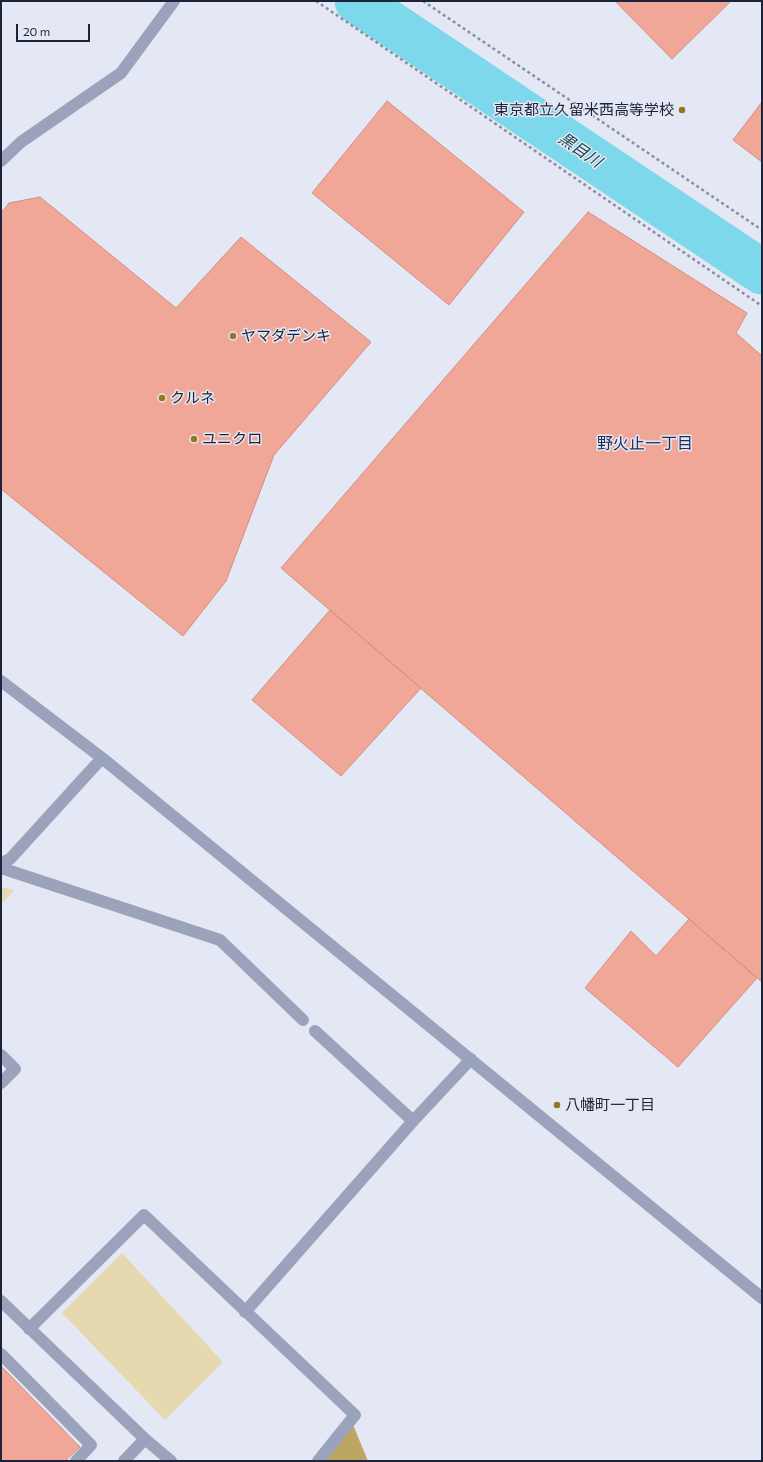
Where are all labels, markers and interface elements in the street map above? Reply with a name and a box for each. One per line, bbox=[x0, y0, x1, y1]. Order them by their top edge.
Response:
scale bar bbox=[18, 16, 92, 42]
text: 20 m bbox=[23, 24, 50, 38]
place label: 東京都立久留米西高等学校 bbox=[494, 101, 674, 119]
marker: 東京都立久留米西高等学校 bbox=[677, 105, 687, 115]
water label: 黒目川 bbox=[555, 129, 605, 171]
place label: ヤマダデンキ bbox=[241, 327, 331, 345]
marker: ヤマダデンキ bbox=[228, 331, 238, 341]
place label: クルネ bbox=[170, 389, 215, 407]
marker: クルネ bbox=[157, 393, 167, 403]
place label: ユニクロ bbox=[202, 430, 262, 448]
marker: ユニクロ bbox=[189, 434, 199, 444]
district label: 野火止一丁目 bbox=[597, 434, 693, 454]
place label: 八幡町一丁目 bbox=[565, 1096, 655, 1114]
marker: 八幡町一丁目 bbox=[552, 1100, 562, 1110]

